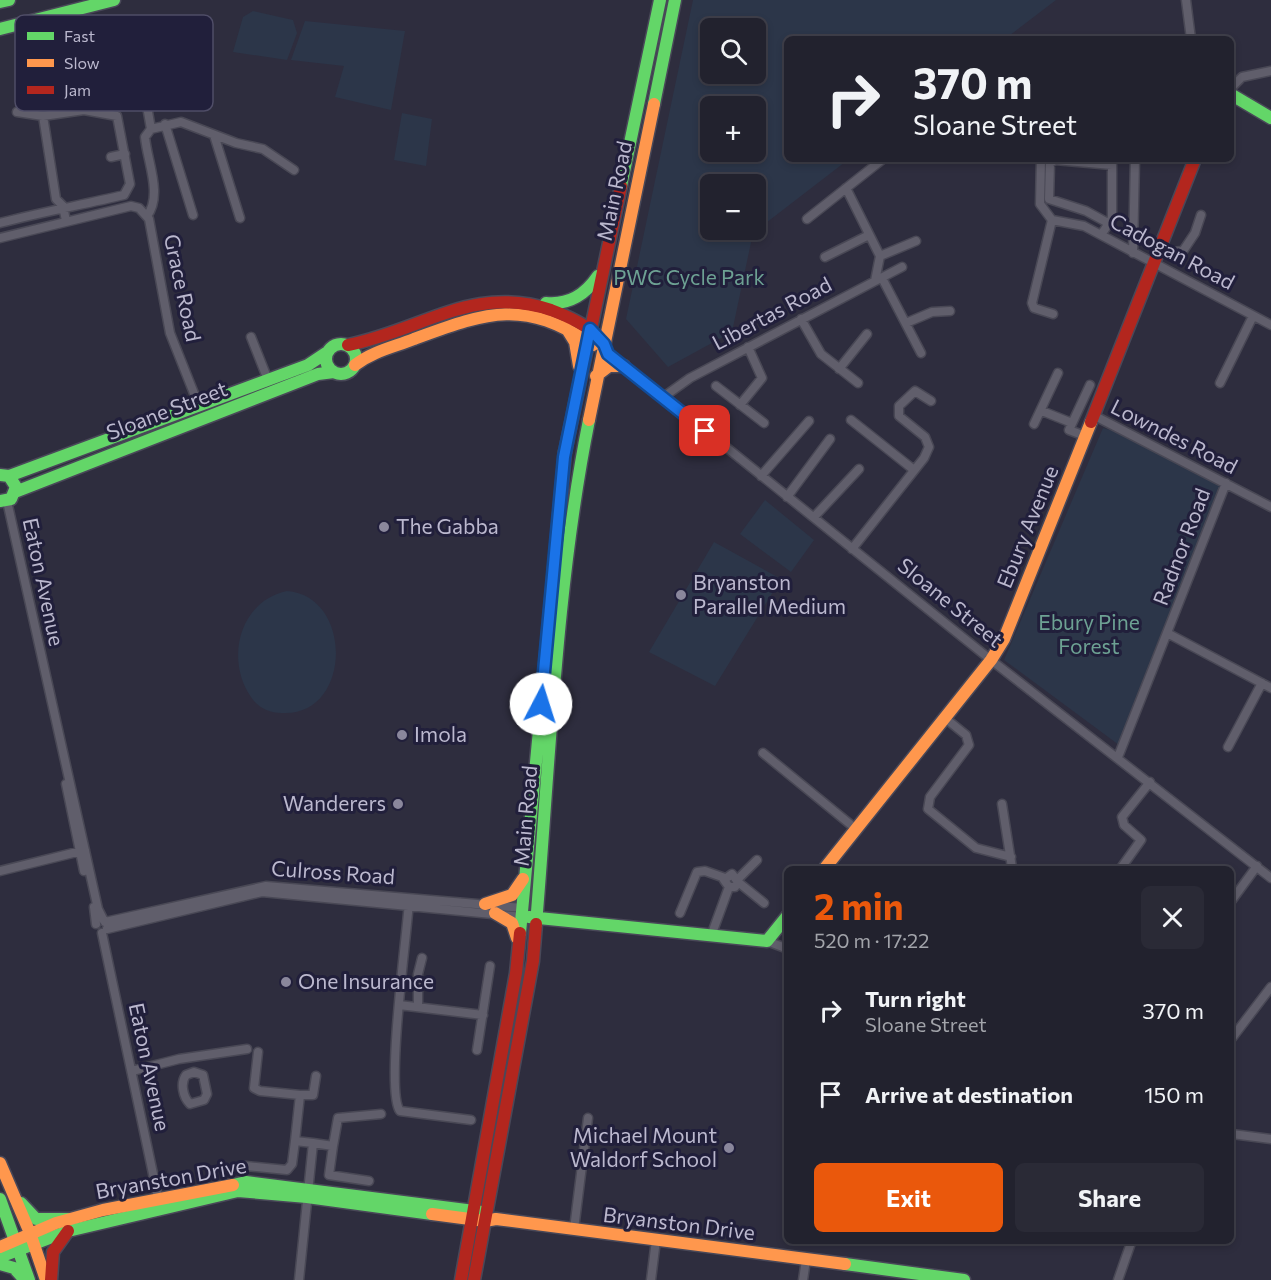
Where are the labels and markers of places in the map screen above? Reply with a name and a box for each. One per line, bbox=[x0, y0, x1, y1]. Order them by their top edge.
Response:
pin bbox=[679, 405, 730, 456]
place label: The Gabba bbox=[396, 513, 499, 538]
marker: The Gabba bbox=[377, 520, 391, 534]
place label: Bryanston Parallel Medium bbox=[693, 569, 846, 618]
marker: Bryanston Parallel Medium bbox=[674, 588, 688, 602]
place label: Imola bbox=[414, 721, 467, 746]
marker: Imola bbox=[395, 728, 409, 742]
place label: Wanderers bbox=[283, 790, 386, 815]
marker: Wanderers bbox=[391, 797, 405, 811]
place label: One Insurance bbox=[298, 968, 434, 993]
marker: One Insurance bbox=[279, 975, 293, 989]
place label: Michael Mount Waldorf School bbox=[570, 1122, 717, 1171]
marker: Michael Mount Waldorf School bbox=[722, 1141, 736, 1155]

